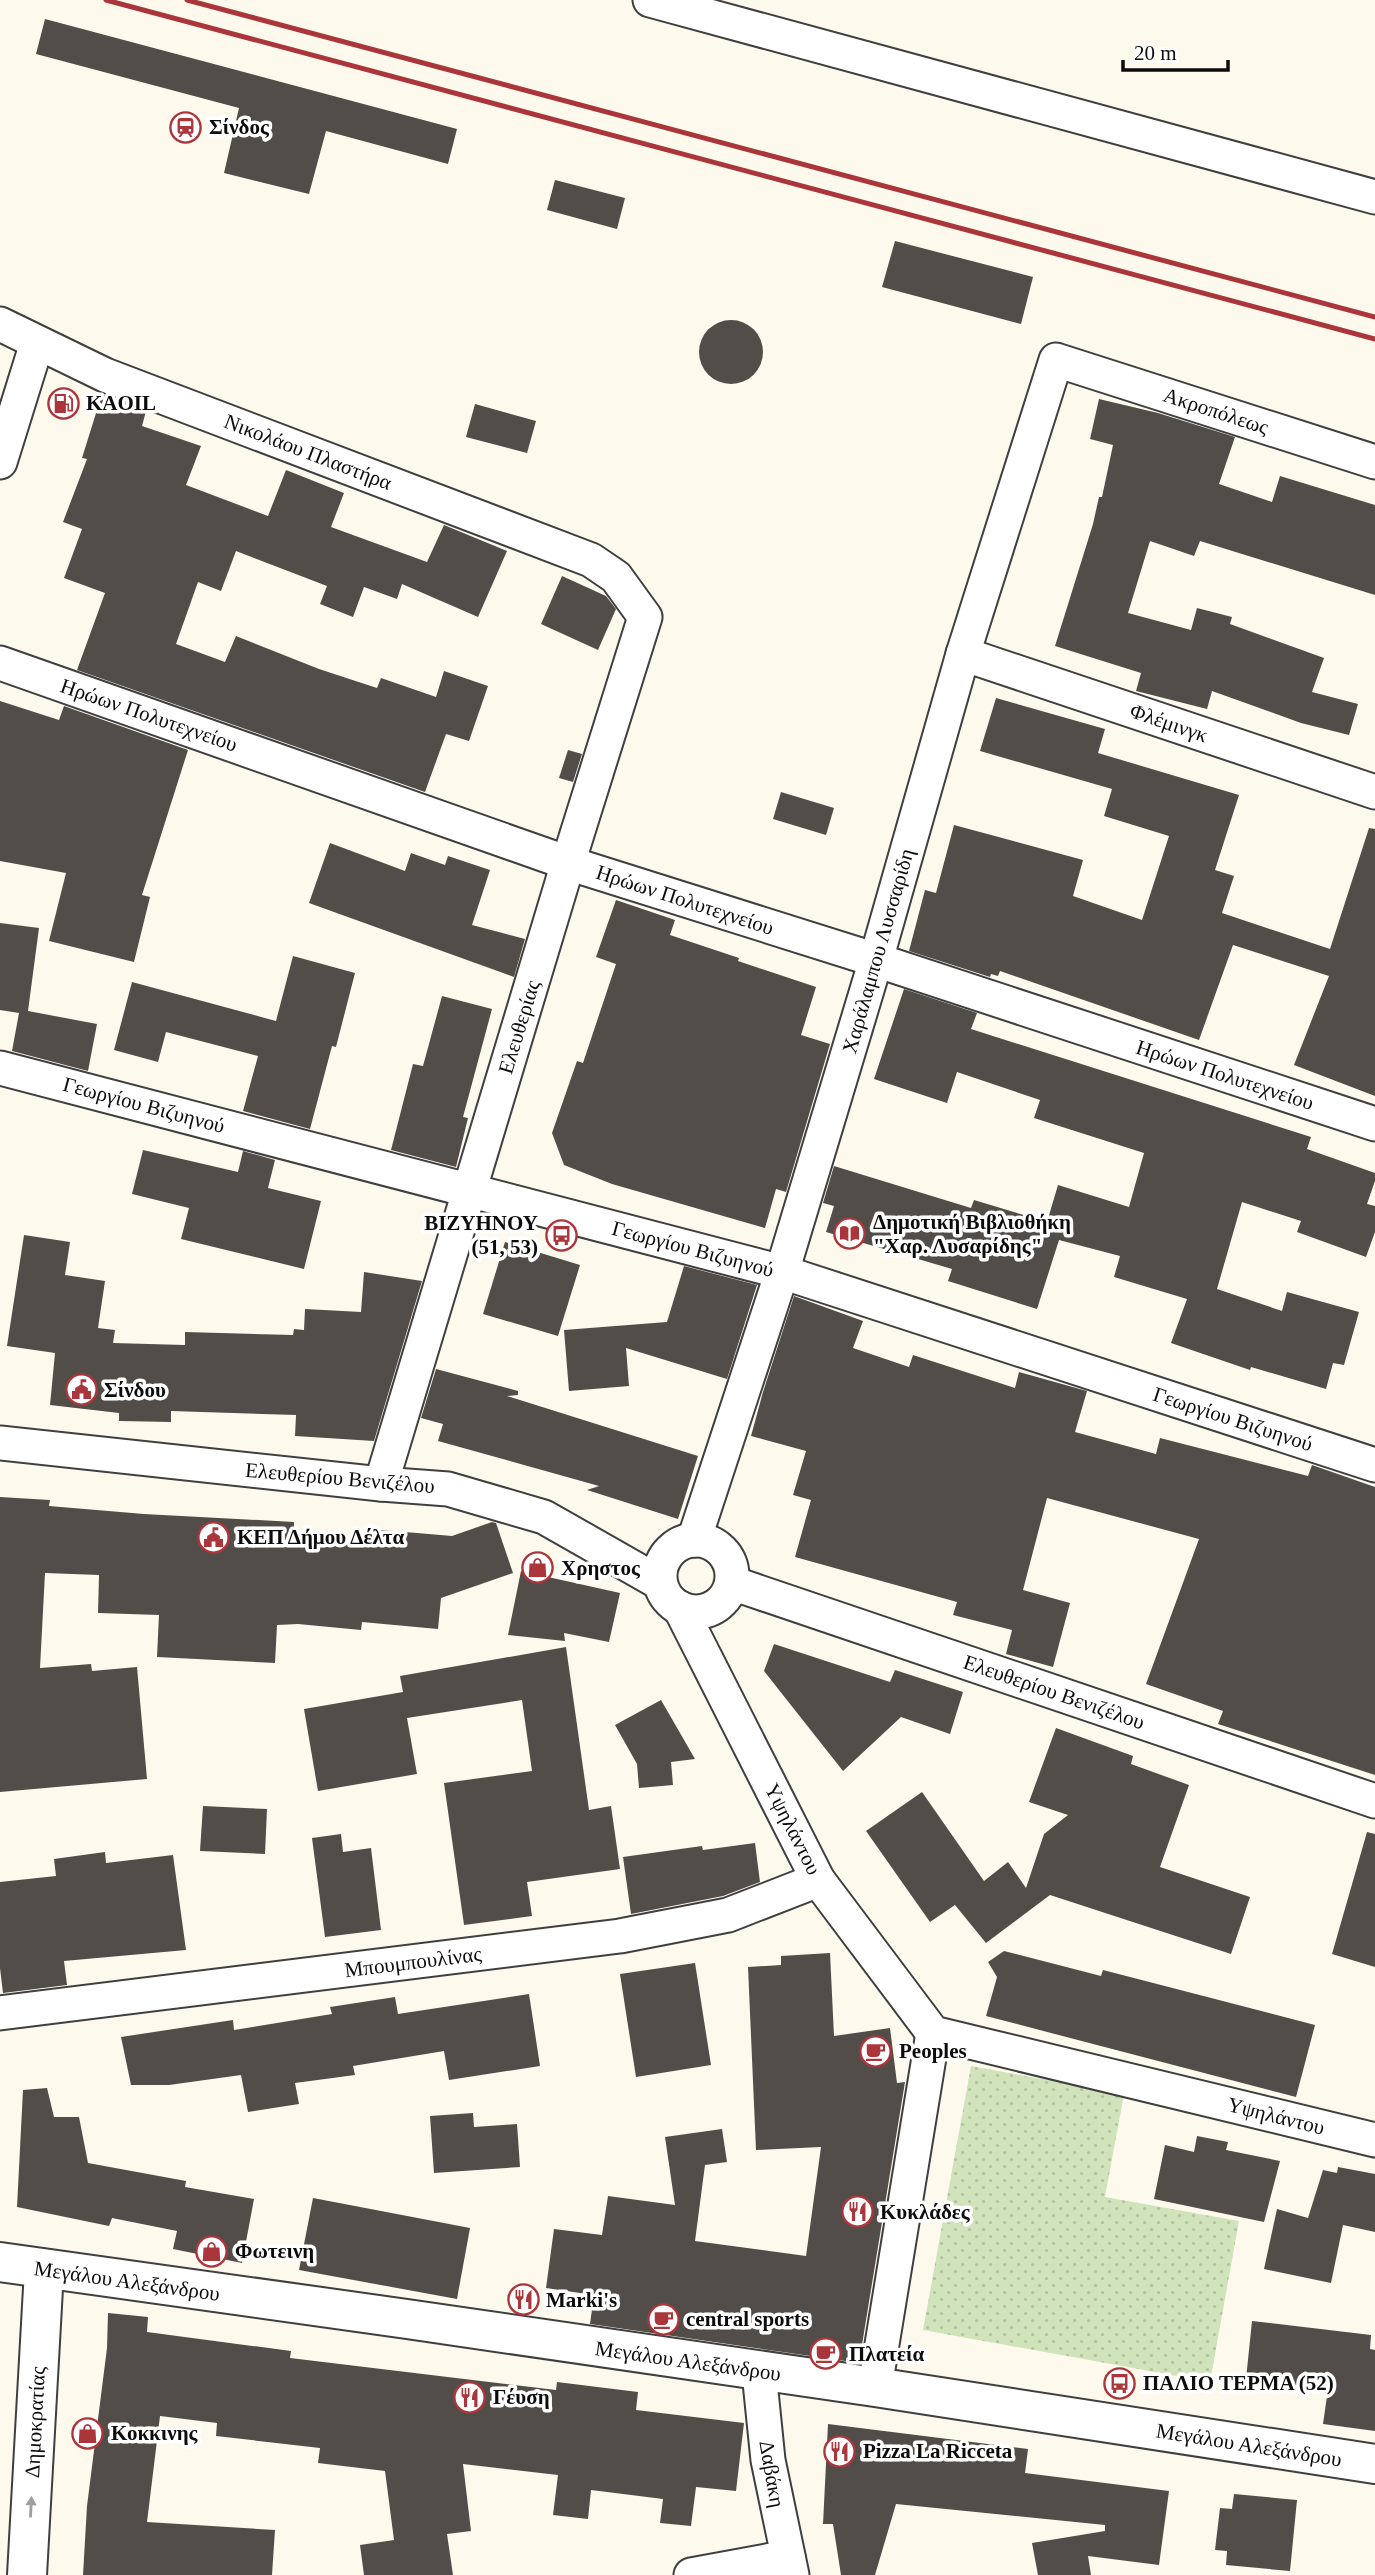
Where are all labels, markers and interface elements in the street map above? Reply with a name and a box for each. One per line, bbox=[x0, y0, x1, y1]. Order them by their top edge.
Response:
scale bar bbox=[1123, 28, 1228, 72]
text: 20 m bbox=[1134, 41, 1177, 65]
station icon: Σίνδος bbox=[169, 110, 203, 144]
place label: Σίνδος bbox=[209, 115, 270, 139]
street label: Ακροπόλεως bbox=[1160, 383, 1272, 439]
fuel station icon: KAOIL bbox=[46, 386, 80, 420]
place label: KAOIL bbox=[86, 391, 156, 415]
street label: Νικολάου Πλαστήρα bbox=[221, 409, 395, 495]
street label: Ηρώων Πολυτεχνείου bbox=[57, 673, 241, 757]
street label: Φλέμινγκ bbox=[1127, 699, 1211, 748]
street label: Χαράλαμπου Λυσσαρίδη bbox=[837, 846, 919, 1056]
street label: Ηρώων Πολυτεχνείου bbox=[593, 860, 777, 940]
street label: Ελευθερίας bbox=[493, 977, 545, 1077]
street label: Ηρώων Πολυτεχνείου bbox=[1133, 1035, 1317, 1115]
street label: Γεωργίου Βιζυηνού bbox=[60, 1072, 228, 1138]
place label: Δημοτική Βιβλιοθήκη "Χαρ. Λυσαρίδης" bbox=[873, 1210, 1071, 1258]
place label: ΒΙΖΥΗΝΟΥ (51, 53) bbox=[424, 1211, 538, 1259]
street label: Γεωργίου Βιζυηνού bbox=[609, 1216, 777, 1282]
library icon: Δημοτική Βιβλιοθήκη "Χαρ. Λυσαρίδης" bbox=[833, 1217, 867, 1251]
bus stop icon: ΒΙΖΥΗΝΟΥ (51, 53) bbox=[544, 1218, 578, 1252]
public building icon: Σίνδου bbox=[64, 1373, 98, 1407]
place label: Σίνδου bbox=[104, 1378, 166, 1402]
street label: Γεωργίου Βιζυηνού bbox=[1150, 1382, 1316, 1456]
street label: Ελευθερίου Βενιζέλου bbox=[244, 1458, 436, 1498]
public building icon: ΚΕΠ Δήμου Δέλτα bbox=[197, 1520, 231, 1554]
place label: ΚΕΠ Δήμου Δέλτα bbox=[237, 1525, 404, 1549]
shop icon: Χρηστος bbox=[521, 1551, 555, 1585]
place label: Χρηστος bbox=[561, 1556, 641, 1580]
street label: Ελευθερίου Βενιζέλου bbox=[960, 1650, 1148, 1734]
street label: Υψηλάντου bbox=[760, 1779, 826, 1879]
street label: Μπουμπουλίνας bbox=[343, 1942, 483, 1982]
cafe icon: Peoples bbox=[859, 2034, 893, 2068]
place label: Peoples bbox=[899, 2039, 967, 2063]
street label: Υψηλάντου bbox=[1225, 2092, 1327, 2140]
restaurant icon: Κυκλάδες bbox=[840, 2195, 874, 2229]
place label: Κυκλάδες bbox=[880, 2200, 971, 2224]
shop icon: Φωτεινη bbox=[195, 2234, 229, 2268]
place label: Φωτεινη bbox=[235, 2239, 314, 2263]
street label: Μεγάλου Αλεξάνδρου bbox=[33, 2256, 221, 2306]
restaurant icon: Marki's bbox=[506, 2283, 540, 2317]
place label: Marki's bbox=[546, 2288, 617, 2312]
cafe icon: central sports bbox=[646, 2302, 680, 2336]
place label: central sports bbox=[686, 2307, 809, 2331]
street label: Μεγάλου Αλεξάνδρου bbox=[594, 2336, 782, 2386]
cafe icon: Πλατεία bbox=[809, 2337, 843, 2371]
place label: Πλατεία bbox=[849, 2342, 925, 2366]
street label: Δημοκρατίας bbox=[20, 2365, 50, 2478]
bus stop icon: ΠΑΛΙΟ ΤΕΡΜΑ (52) bbox=[1103, 2366, 1137, 2400]
place label: ΠΑΛΙΟ ΤΕΡΜΑ (52) bbox=[1143, 2371, 1334, 2395]
restaurant icon: Γέυση bbox=[453, 2380, 487, 2414]
place label: Γέυση bbox=[493, 2385, 550, 2409]
shop icon: Κοκκινης bbox=[71, 2416, 105, 2450]
street label: Μεγάλου Αλεξάνδρου bbox=[1155, 2418, 1343, 2472]
place label: Κοκκινης bbox=[111, 2421, 199, 2445]
restaurant icon: Pizza La Ricceta bbox=[823, 2434, 857, 2468]
street label: Δαβάκη bbox=[754, 2439, 790, 2509]
place label: Pizza La Ricceta bbox=[863, 2439, 1013, 2463]
one-way arrow bbox=[25, 2496, 36, 2518]

